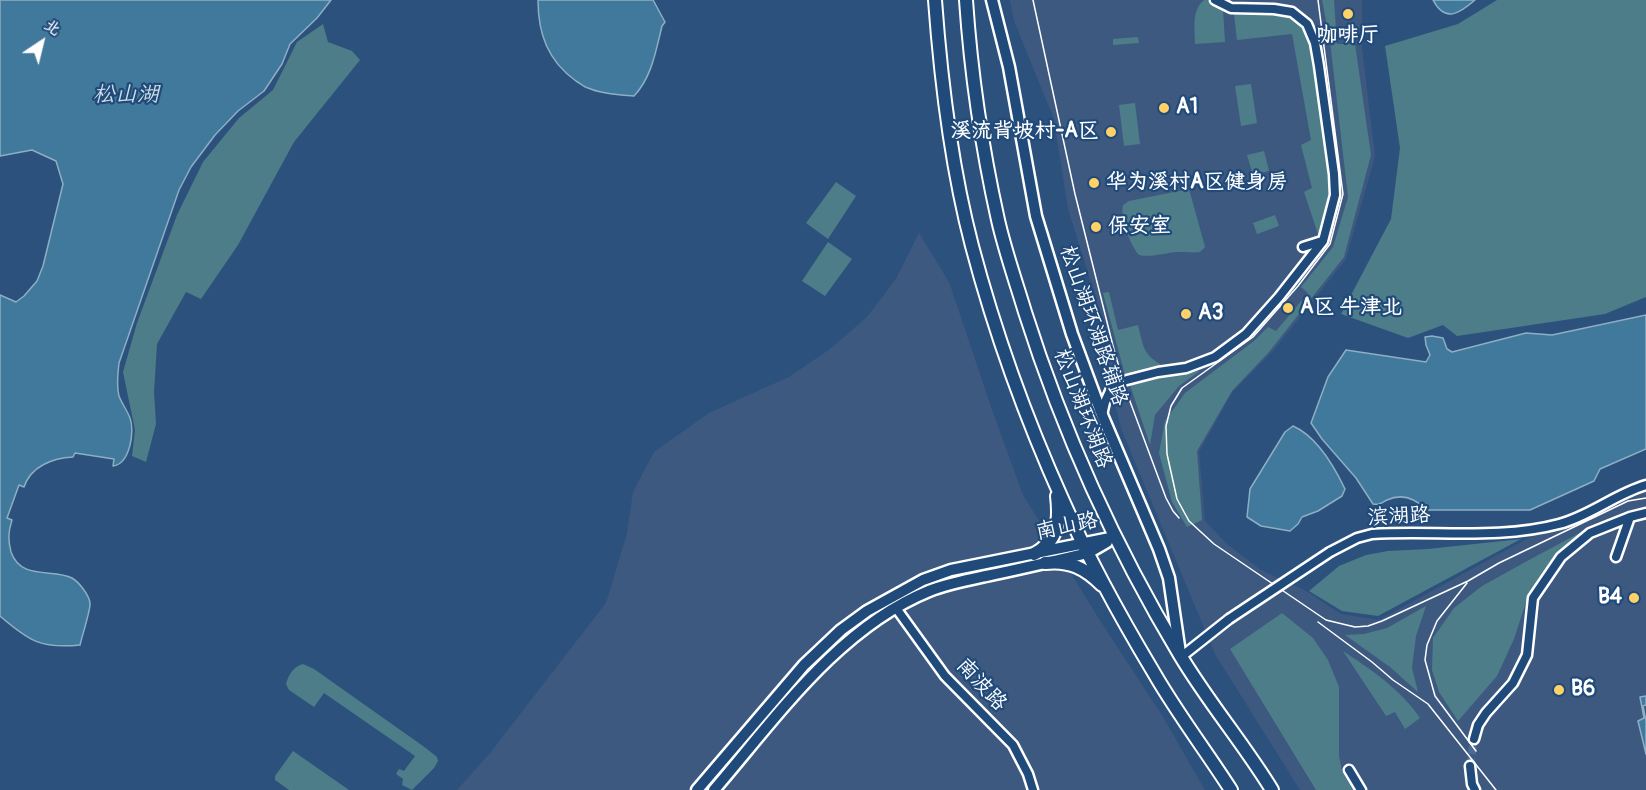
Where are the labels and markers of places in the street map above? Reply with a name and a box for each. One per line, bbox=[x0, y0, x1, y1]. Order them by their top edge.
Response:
marker: 咖啡厅 bbox=[1341, 7, 1355, 21]
place label: 咖啡厅 bbox=[1317, 23, 1379, 49]
place label: A1 bbox=[1176, 95, 1198, 121]
marker: A1 bbox=[1157, 101, 1171, 115]
place label: 溪流背坡村-A区 bbox=[950, 119, 1099, 145]
marker: 溪流背坡村-A区 bbox=[1104, 125, 1118, 139]
place label: 华为溪村A区健身房 bbox=[1106, 170, 1288, 196]
marker: 华为溪村A区健身房 bbox=[1087, 176, 1101, 190]
place label: 保安室 bbox=[1108, 214, 1171, 240]
marker: 保安室 bbox=[1089, 220, 1103, 234]
place label: A区 牛津北 bbox=[1300, 295, 1402, 321]
place label: A3 bbox=[1198, 301, 1223, 327]
marker: A区 牛津北 bbox=[1281, 301, 1295, 315]
marker: A3 bbox=[1179, 307, 1193, 321]
place label: B4 bbox=[1598, 585, 1622, 611]
marker: B4 bbox=[1627, 591, 1641, 605]
place label: B6 bbox=[1571, 677, 1595, 703]
marker: B6 bbox=[1552, 683, 1566, 697]

